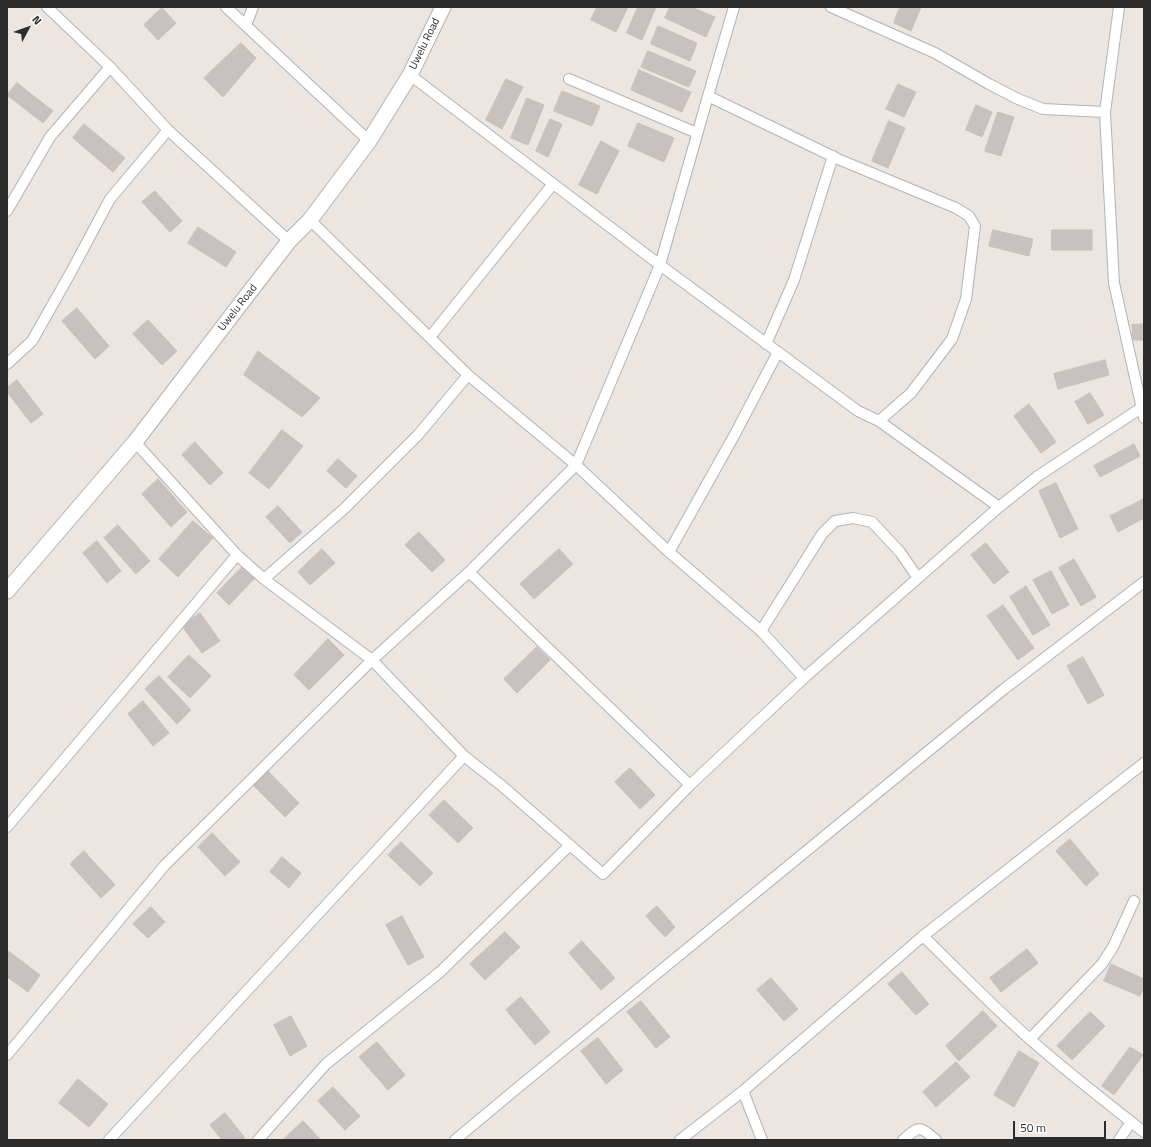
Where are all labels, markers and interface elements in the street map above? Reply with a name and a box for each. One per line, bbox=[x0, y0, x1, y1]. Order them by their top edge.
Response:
north arrow bbox=[8, 8, 48, 48]
text: N bbox=[29, 12, 46, 28]
street label: Uwelu Road bbox=[407, 16, 443, 72]
street label: Uwelu Road bbox=[216, 282, 260, 334]
scale bar bbox=[1015, 1113, 1108, 1139]
text: 50 m bbox=[1020, 1118, 1046, 1137]

